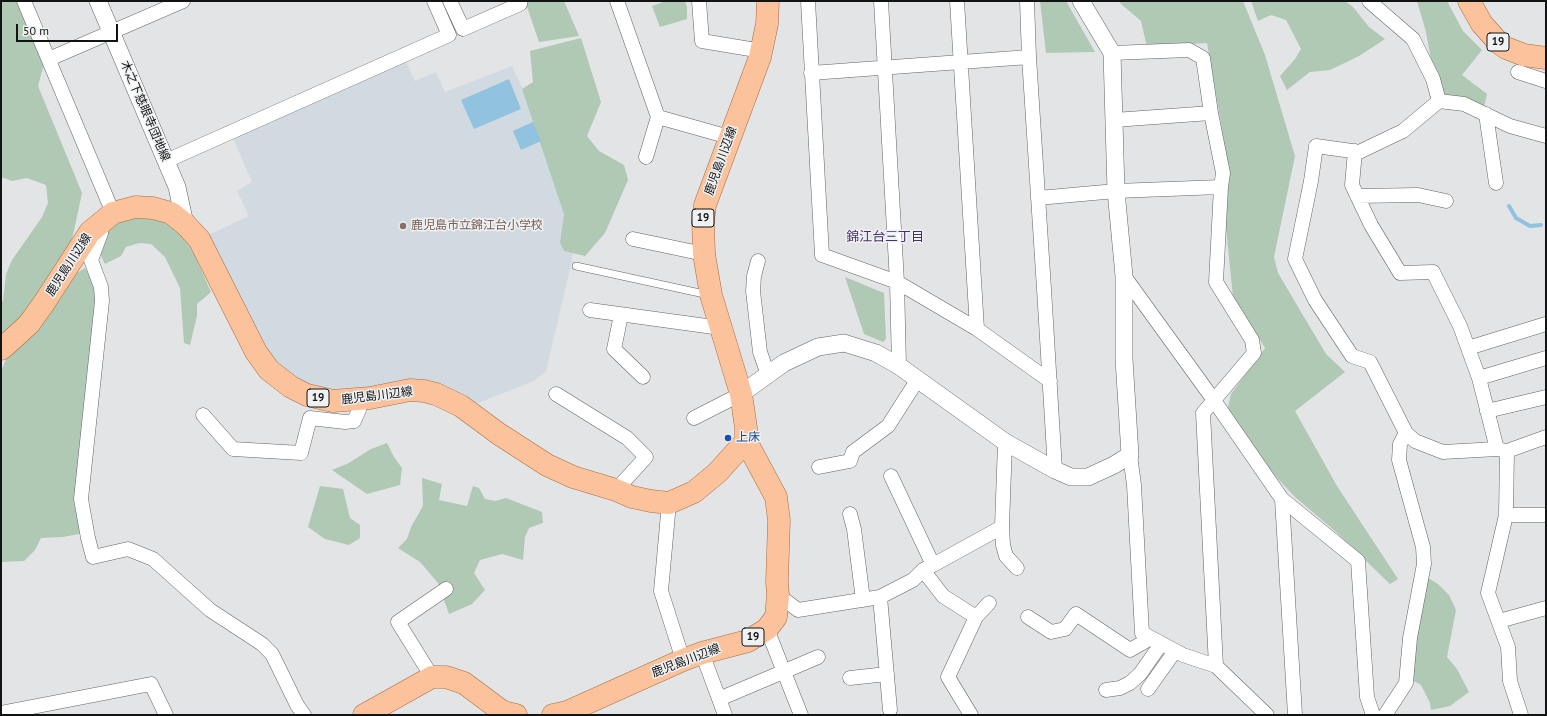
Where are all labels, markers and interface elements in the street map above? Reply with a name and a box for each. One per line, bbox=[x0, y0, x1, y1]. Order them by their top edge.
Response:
scale bar bbox=[18, 16, 120, 42]
text: 50 m bbox=[23, 23, 49, 38]
road number: 19 bbox=[1487, 33, 1509, 51]
street label: 木之下慈眼寺団地線 bbox=[117, 58, 173, 164]
street label: 鹿児島川辺線 bbox=[702, 125, 740, 197]
road number: 19 bbox=[692, 209, 714, 227]
place label: 鹿児島市立錦江台小学校 bbox=[411, 219, 543, 233]
marker: 鹿児島市立錦江台小学校 bbox=[398, 221, 408, 231]
district label: 錦江台三丁目 bbox=[846, 229, 924, 245]
street label: 鹿児島川辺線 bbox=[43, 231, 95, 299]
street label: 鹿児島川辺線 bbox=[340, 384, 414, 408]
road number: 19 bbox=[307, 389, 329, 407]
place label: 上床 bbox=[736, 431, 760, 445]
marker: 上床 bbox=[723, 433, 733, 443]
road number: 19 bbox=[742, 628, 764, 646]
street label: 鹿児島川辺線 bbox=[650, 641, 722, 681]

